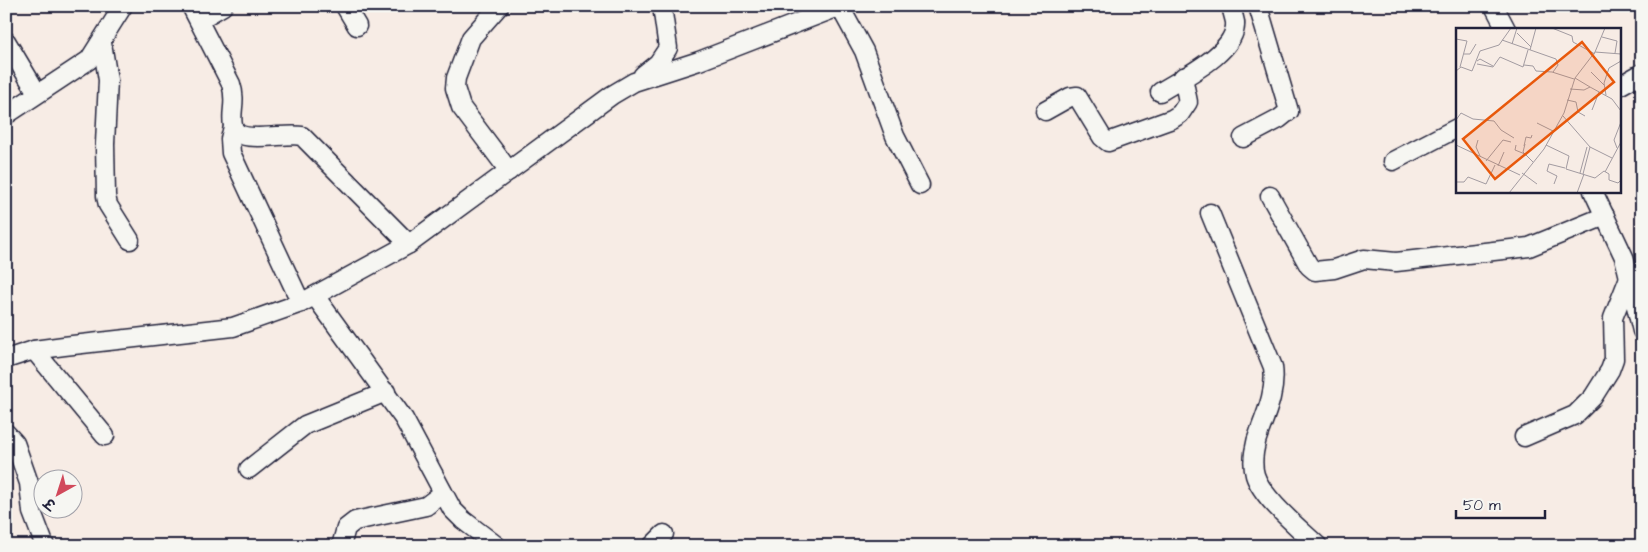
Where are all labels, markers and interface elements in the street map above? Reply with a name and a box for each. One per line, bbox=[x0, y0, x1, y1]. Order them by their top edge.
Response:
inset map bbox=[1456, 28, 1620, 192]
north arrow bbox=[32, 470, 82, 520]
scale bar bbox=[1456, 487, 1544, 519]
text: उ bbox=[39, 492, 62, 515]
text: 50 m bbox=[1463, 495, 1501, 516]

